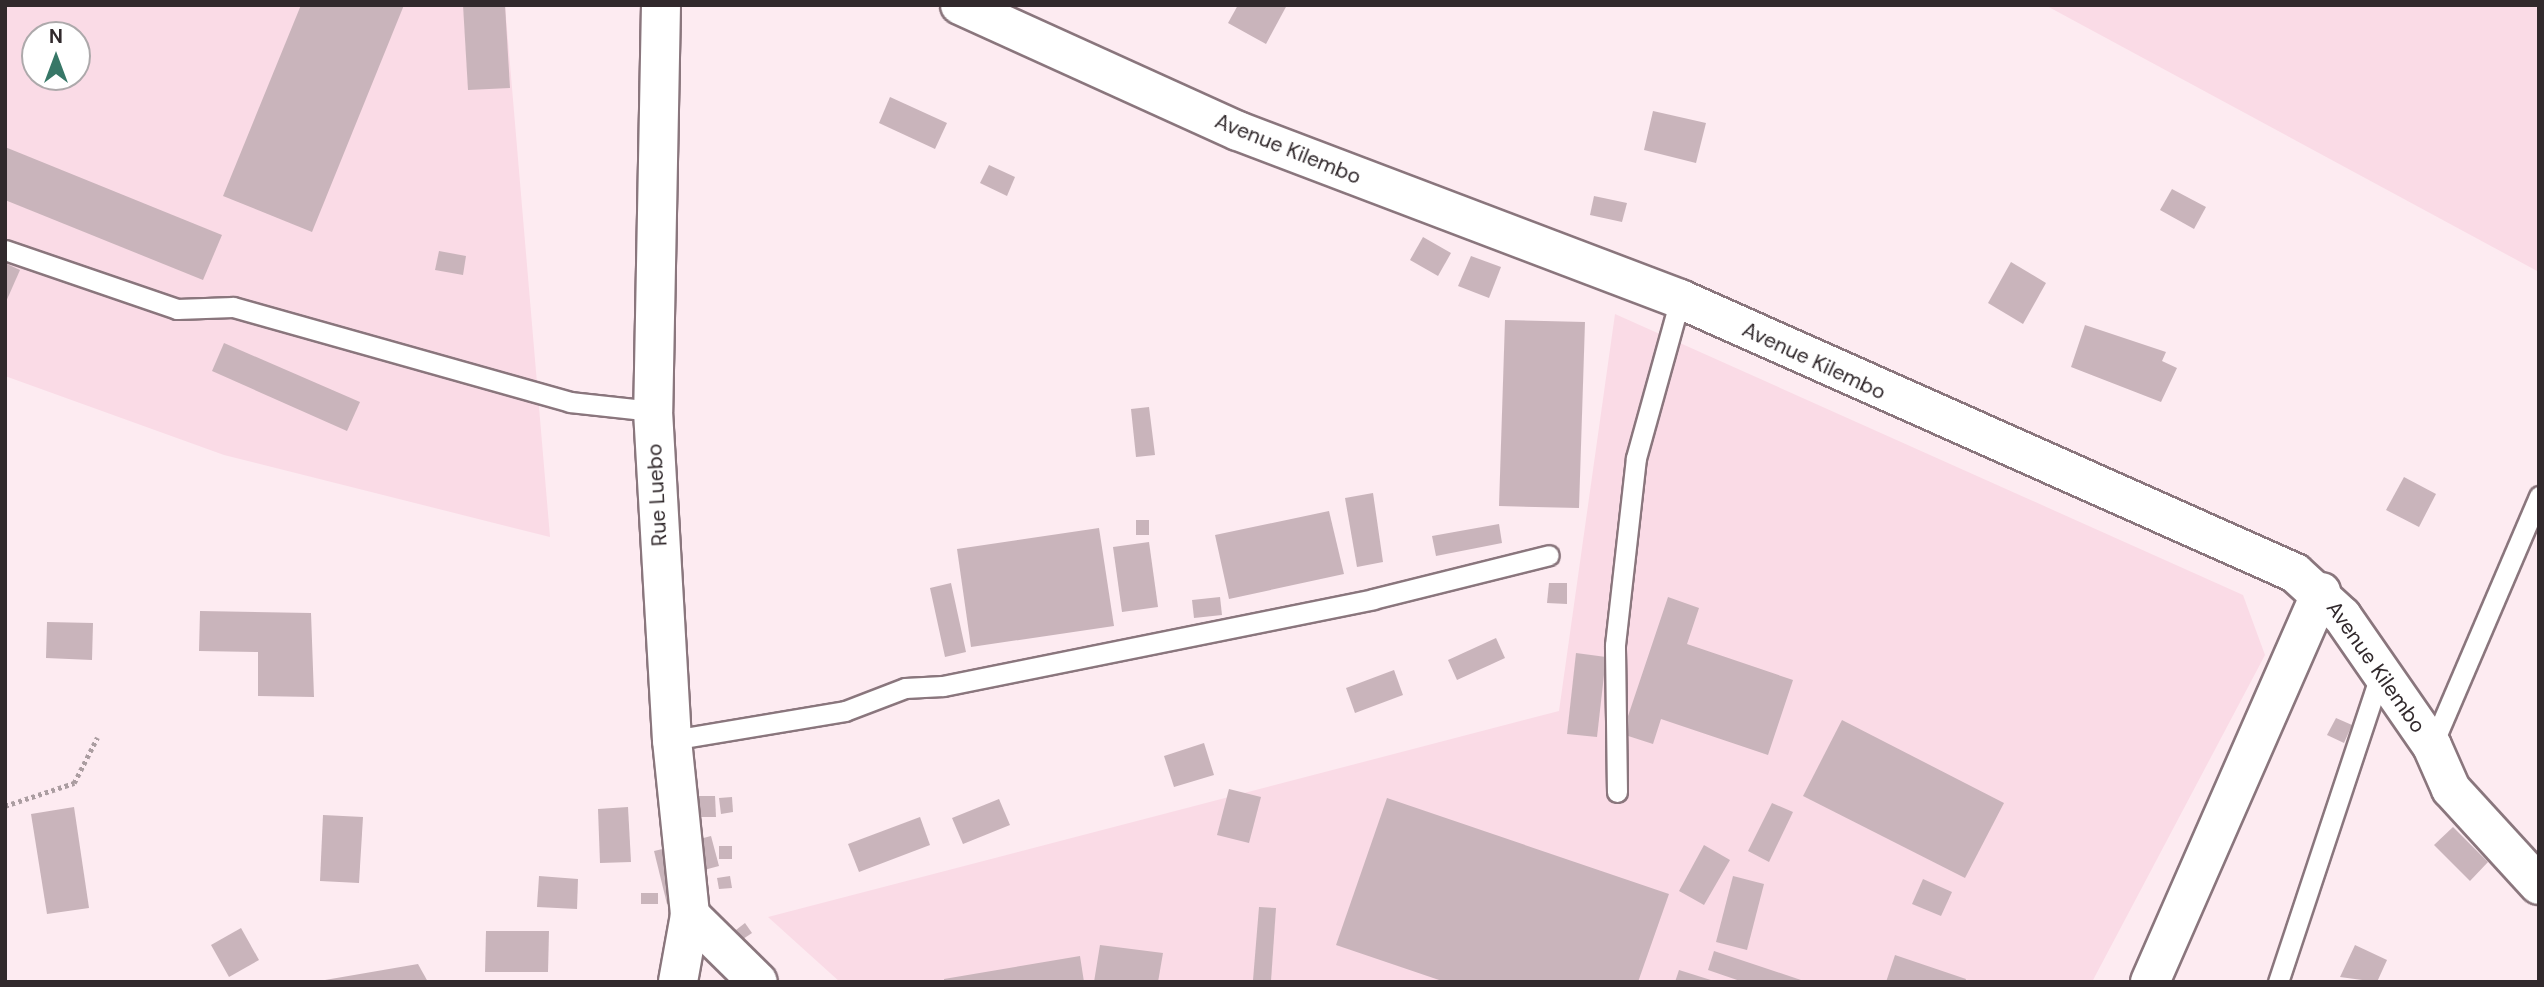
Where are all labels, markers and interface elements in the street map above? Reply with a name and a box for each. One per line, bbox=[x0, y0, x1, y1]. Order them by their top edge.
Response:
north arrow bbox=[21, 21, 91, 91]
text: N bbox=[49, 24, 63, 49]
street label: Avenue Kilembo bbox=[1211, 108, 1365, 190]
street label: Avenue Kilembo bbox=[1738, 317, 1890, 405]
street label: Rue Luebo bbox=[642, 443, 672, 547]
street label: Avenue Kilembo bbox=[2321, 596, 2431, 738]

